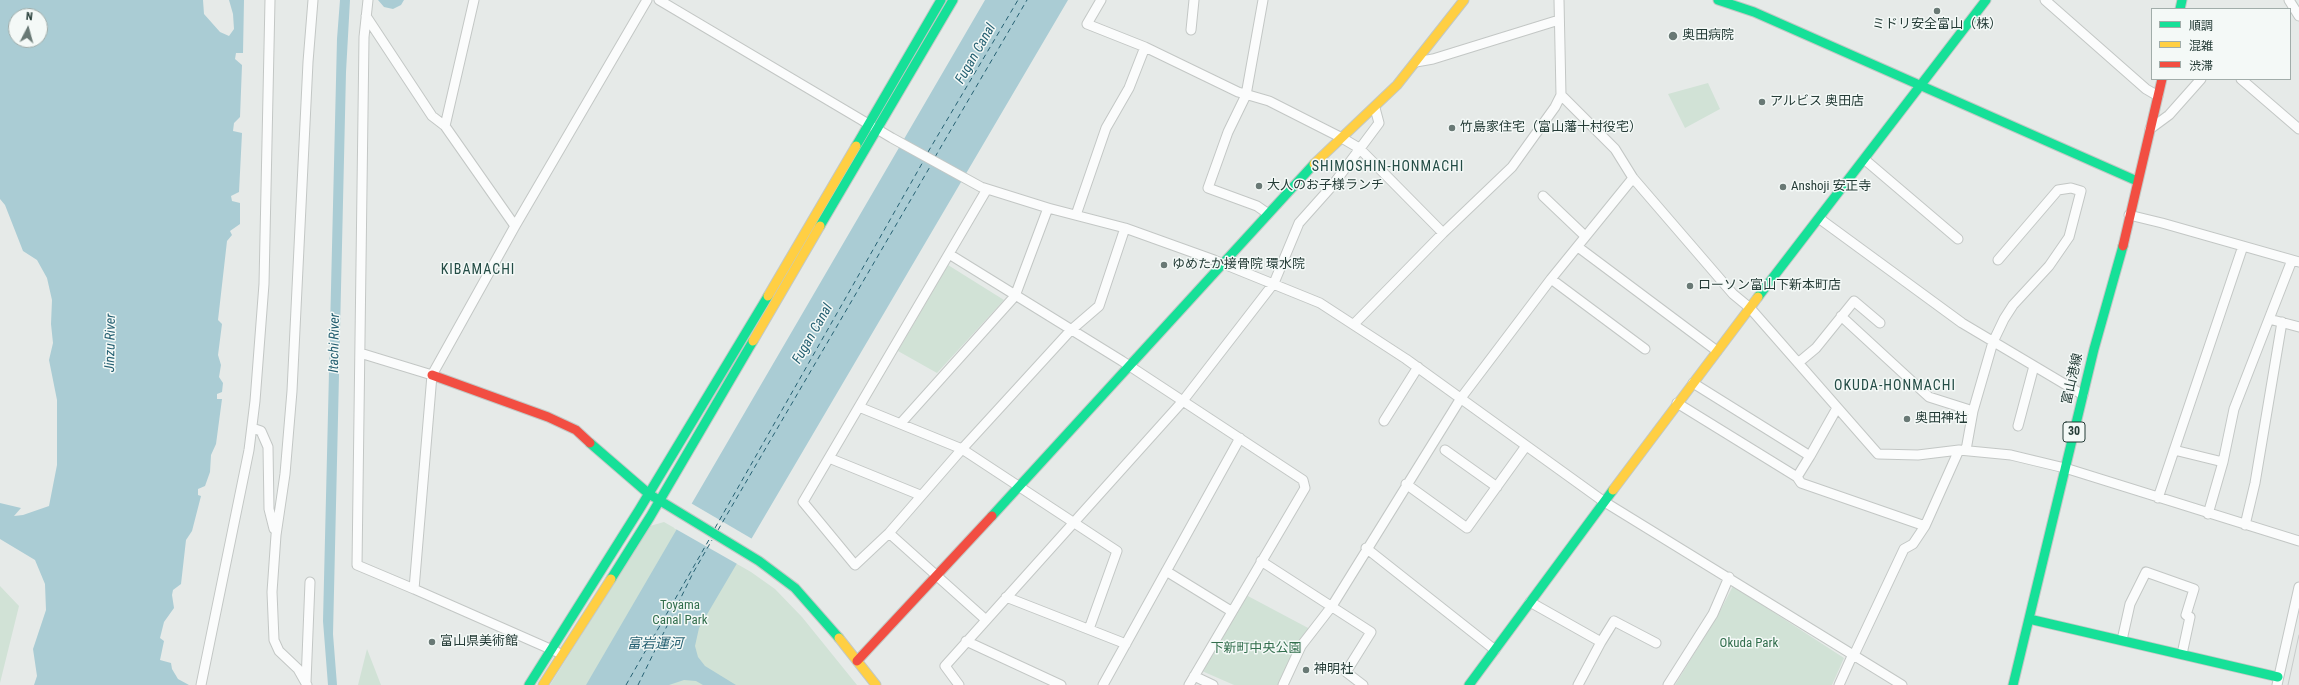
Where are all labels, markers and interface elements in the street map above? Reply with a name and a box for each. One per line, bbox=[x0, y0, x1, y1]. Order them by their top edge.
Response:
marker: ミドリ安全富山（株） bbox=[1932, 6, 1942, 16]
north arrow bbox=[8, 8, 48, 48]
legend bbox=[2151, 8, 2291, 80]
text: N bbox=[25, 10, 33, 23]
place label: ミドリ安全富山（株） bbox=[1872, 17, 2002, 33]
text: 順調 bbox=[2189, 19, 2213, 33]
water label: Fugan Canal bbox=[952, 21, 1000, 87]
place label: 奥田病院 bbox=[1682, 28, 1734, 44]
marker: 奥田病院 bbox=[1667, 30, 1679, 42]
text: 混雑 bbox=[2189, 39, 2213, 53]
text: 渋滞 bbox=[2189, 59, 2213, 73]
place label: アルビス 奥田店 bbox=[1770, 94, 1864, 110]
marker: アルビス 奥田店 bbox=[1757, 97, 1767, 107]
place label: 竹島家住宅（富山藩十村役宅） bbox=[1460, 120, 1642, 136]
marker: 竹島家住宅（富山藩十村役宅） bbox=[1447, 123, 1457, 133]
district label: SHIMOSHIN-HONMACHI bbox=[1312, 159, 1464, 175]
place label: 大人のお子様ランチ bbox=[1267, 178, 1384, 194]
place label: Anshoji 安正寺 bbox=[1791, 179, 1871, 195]
marker: 大人のお子様ランチ bbox=[1254, 181, 1264, 191]
marker: Anshoji 安正寺 bbox=[1778, 182, 1788, 192]
place label: ゆめたか接骨院 環水院 bbox=[1172, 257, 1305, 273]
marker: ゆめたか接骨院 環水院 bbox=[1159, 260, 1169, 270]
district label: KIBAMACHI bbox=[441, 262, 515, 278]
place label: ローソン富山下新本町店 bbox=[1698, 278, 1841, 294]
marker: ローソン富山下新本町店 bbox=[1685, 281, 1695, 291]
water label: Fugan Canal bbox=[789, 301, 837, 367]
water label: Itachi River bbox=[326, 313, 344, 373]
water label: Jinzu River bbox=[102, 314, 120, 372]
street label: 富山港線 bbox=[2060, 352, 2086, 406]
district label: OKUDA-HONMACHI bbox=[1834, 378, 1956, 394]
place label: 奥田神社 bbox=[1915, 411, 1967, 427]
marker: 奥田神社 bbox=[1902, 414, 1912, 424]
road number: 30 bbox=[2063, 422, 2085, 442]
park label: Toyama Canal Park bbox=[652, 598, 708, 629]
place label: 富山県美術館 bbox=[440, 634, 518, 650]
water label: 富岩運河 bbox=[627, 636, 683, 652]
park label: Okuda Park bbox=[1720, 636, 1778, 652]
marker: 富山県美術館 bbox=[427, 637, 437, 647]
park label: 下新町中央公園 bbox=[1211, 641, 1301, 657]
place label: 神明社 bbox=[1314, 662, 1353, 678]
marker: 神明社 bbox=[1301, 665, 1311, 675]

